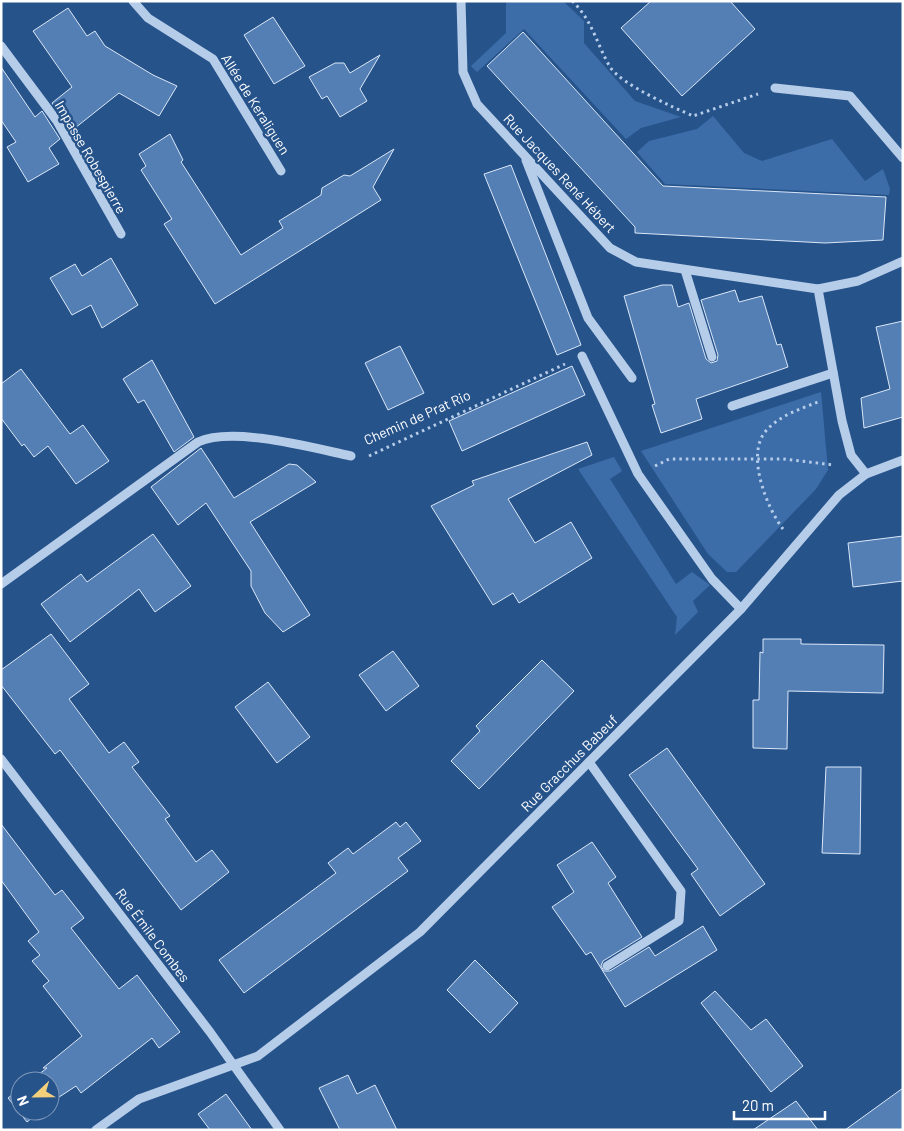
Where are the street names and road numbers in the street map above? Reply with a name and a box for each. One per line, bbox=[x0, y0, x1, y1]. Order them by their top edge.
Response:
street label: Allée de Keraliguen bbox=[218, 51, 294, 157]
street label: Impasse Robespierre bbox=[52, 97, 130, 217]
street label: Rue Jacques René Hébert bbox=[500, 110, 620, 236]
street label: Chemin de Prat Rio bbox=[361, 386, 473, 448]
street label: Rue Gracchus Babeuf bbox=[517, 711, 621, 815]
street label: Rue Émile Combes bbox=[112, 885, 194, 985]

